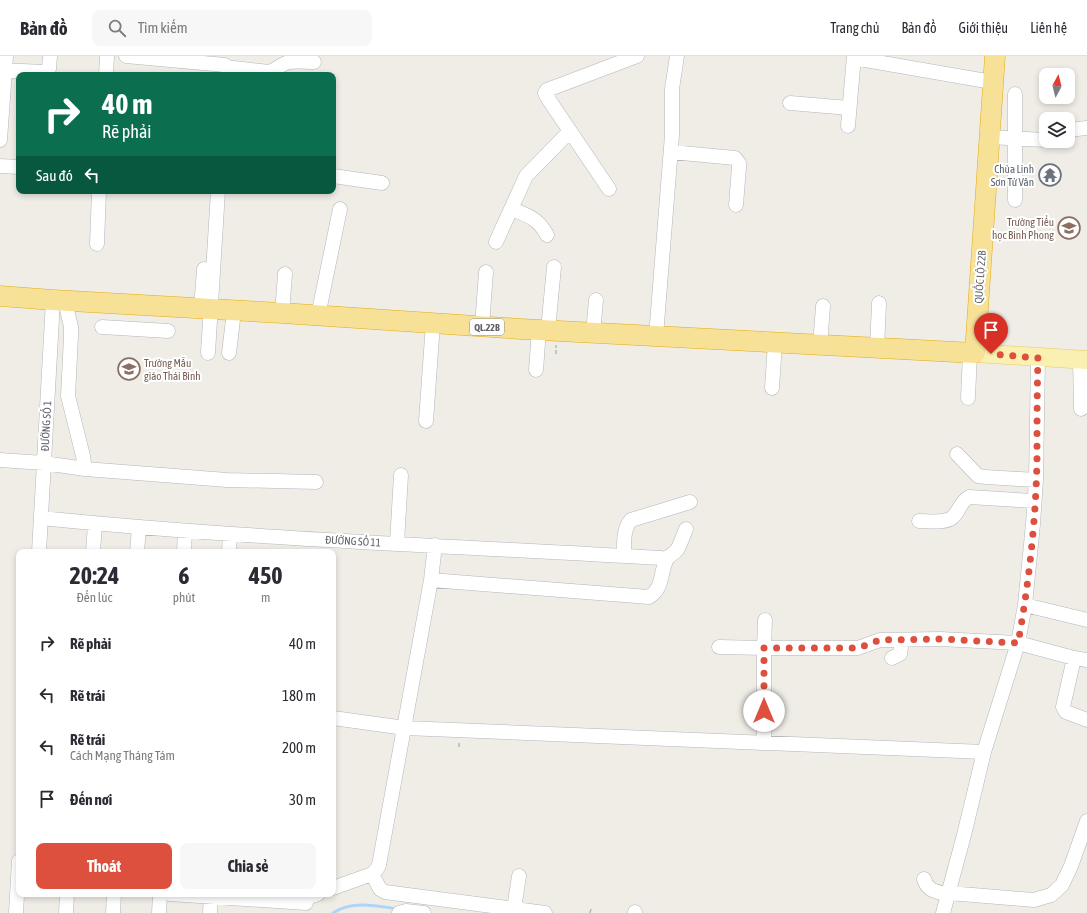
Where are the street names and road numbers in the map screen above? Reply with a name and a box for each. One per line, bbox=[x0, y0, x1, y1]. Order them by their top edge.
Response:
street label: QUỐC LỘ 22B bbox=[971, 249, 989, 304]
road number: QL.22B bbox=[470, 319, 504, 335]
street label: ĐƯỜNG SỐ 1 bbox=[38, 400, 53, 452]
street label: ĐƯỜNG SỐ 11 bbox=[325, 533, 381, 548]

